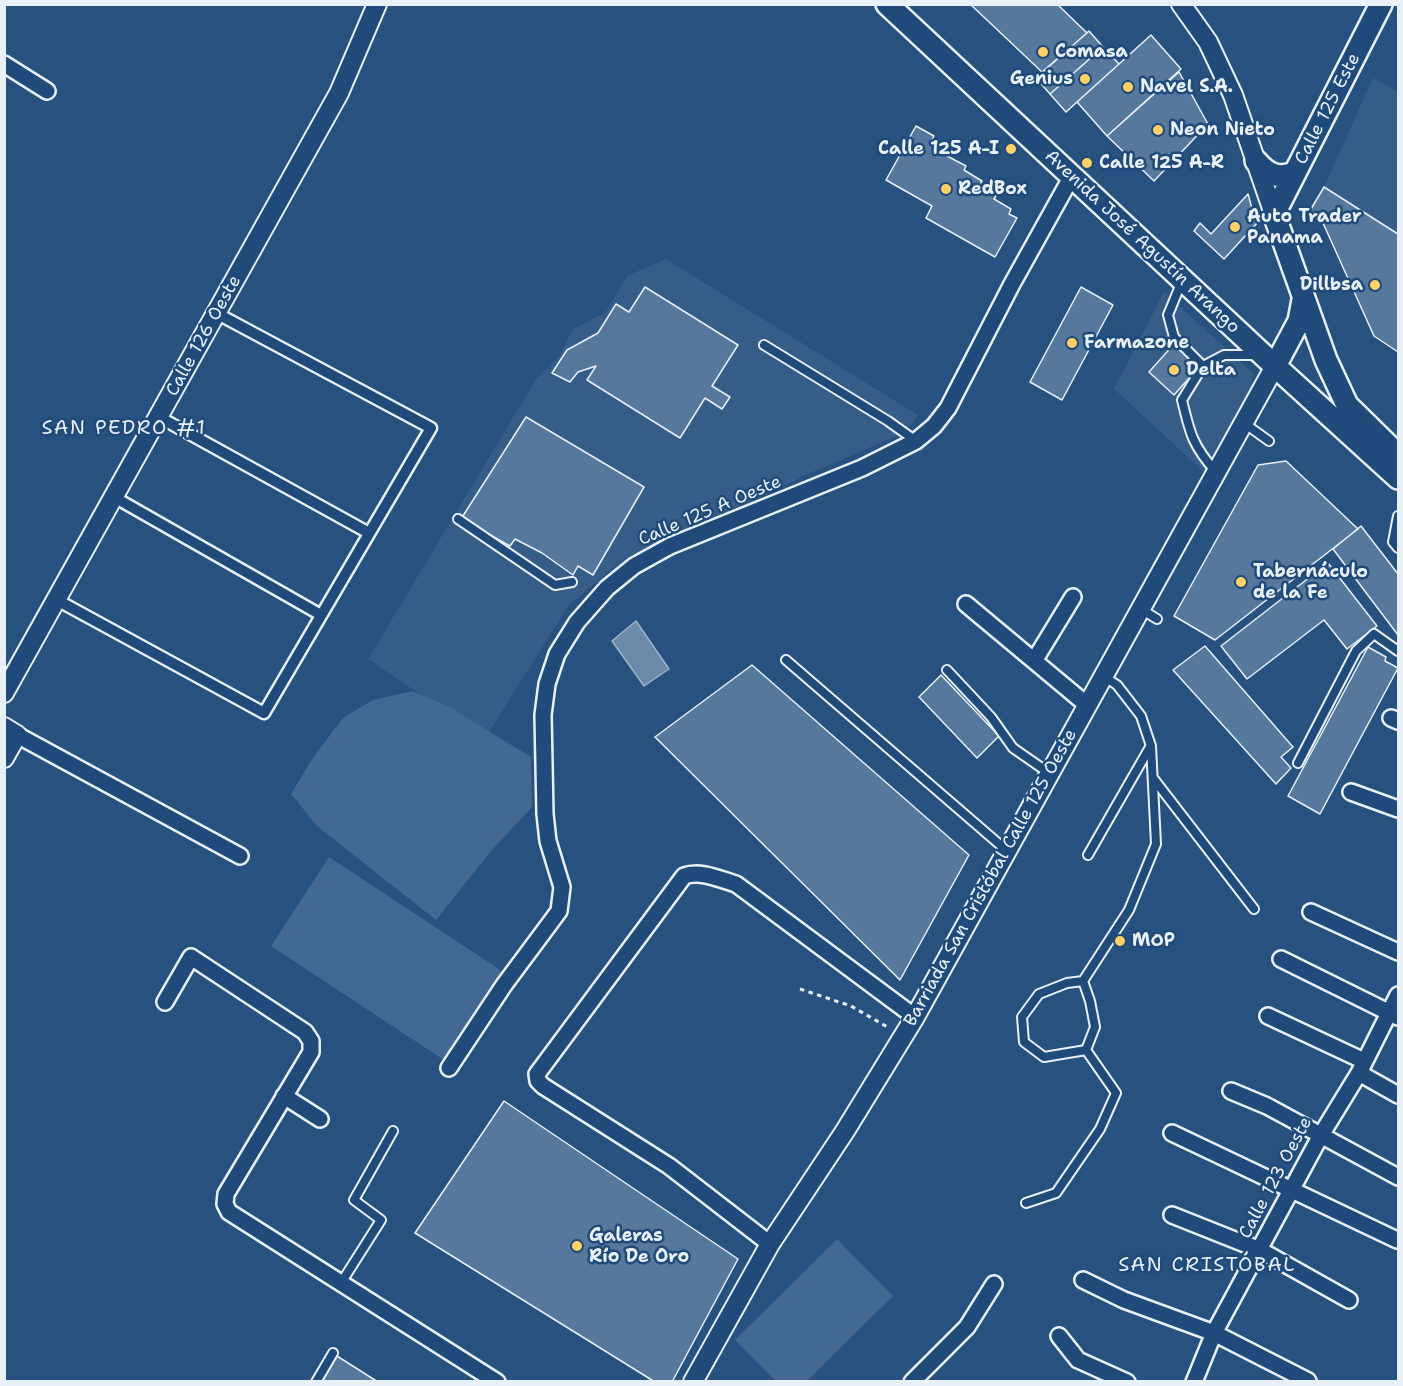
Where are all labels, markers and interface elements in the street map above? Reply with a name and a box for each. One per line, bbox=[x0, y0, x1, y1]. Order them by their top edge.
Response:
place label: Comasa bbox=[1055, 41, 1128, 63]
marker: Comasa bbox=[1036, 45, 1050, 59]
street label: Calle 125 Este bbox=[1291, 50, 1365, 168]
place label: Genius bbox=[1010, 68, 1073, 90]
marker: Genius bbox=[1078, 72, 1092, 86]
place label: Navel S.A. bbox=[1140, 76, 1233, 98]
marker: Navel S.A. bbox=[1121, 80, 1135, 94]
place label: Neon Nieto bbox=[1170, 119, 1275, 141]
marker: Neon Nieto bbox=[1151, 123, 1165, 137]
place label: Calle 125 A-I bbox=[878, 138, 999, 160]
marker: Calle 125 A-I bbox=[1004, 142, 1018, 156]
street label: Avenida José Agustín Arango bbox=[1040, 146, 1244, 338]
place label: Calle 125 A-R bbox=[1099, 152, 1224, 174]
marker: Calle 125 A-R bbox=[1080, 156, 1094, 170]
place label: RedBox bbox=[958, 178, 1027, 200]
marker: RedBox bbox=[939, 182, 953, 196]
place label: Auto Trader Panama bbox=[1247, 206, 1362, 248]
marker: Auto Trader Panama bbox=[1228, 220, 1242, 234]
street label: Calle 126 Oeste bbox=[162, 272, 246, 400]
place label: Dillbsa bbox=[1300, 274, 1363, 296]
marker: Dillbsa bbox=[1368, 278, 1382, 292]
place label: Farmazone bbox=[1084, 332, 1189, 354]
marker: Farmazone bbox=[1065, 336, 1079, 350]
place label: Delta bbox=[1186, 359, 1236, 381]
marker: Delta bbox=[1167, 363, 1181, 377]
district label: SAN PEDRO #1 bbox=[41, 417, 207, 441]
street label: Calle 125 A Oeste bbox=[635, 471, 785, 551]
place label: Tabernáculo de la Fe bbox=[1253, 561, 1368, 604]
marker: Tabernáculo de la Fe bbox=[1234, 575, 1248, 589]
street label: Barriada San Cristóbal Calle 125 Oeste bbox=[900, 726, 1082, 1030]
place label: MOP bbox=[1132, 930, 1175, 952]
marker: MOP bbox=[1113, 934, 1127, 948]
street label: Calle 123 Oeste bbox=[1235, 1113, 1317, 1243]
place label: Galeras Río De Oro bbox=[589, 1225, 689, 1268]
marker: Galeras Río De Oro bbox=[570, 1239, 584, 1253]
district label: SAN CRISTÓBAL bbox=[1118, 1254, 1296, 1278]

